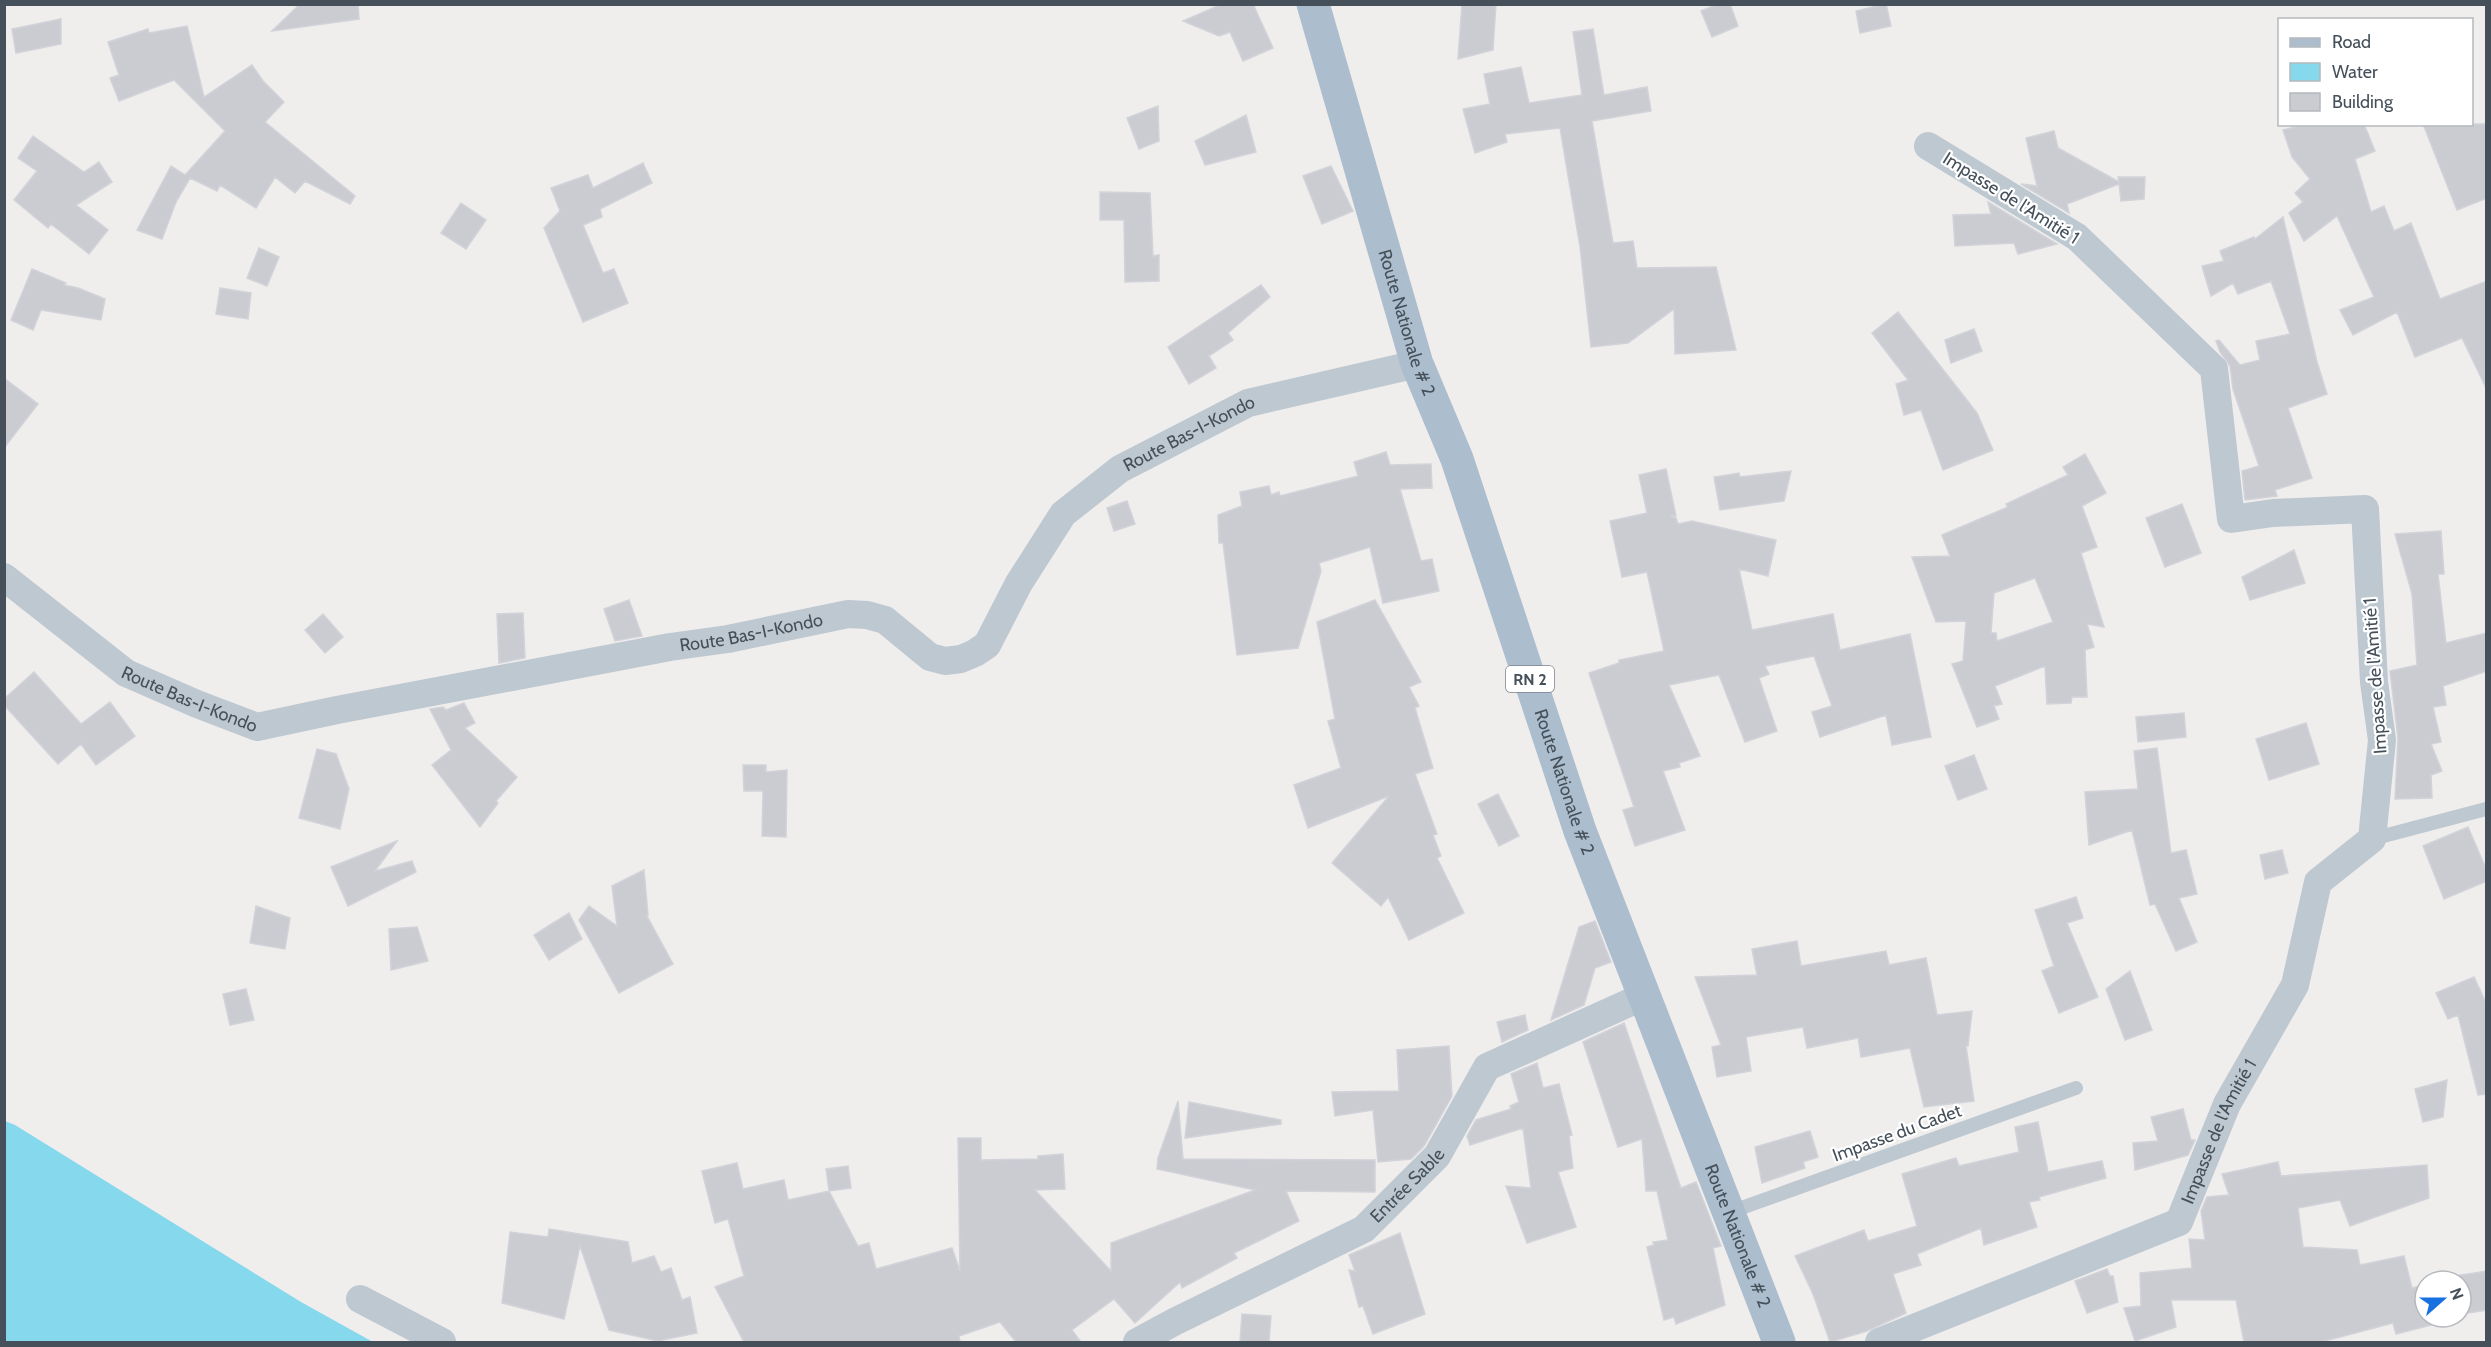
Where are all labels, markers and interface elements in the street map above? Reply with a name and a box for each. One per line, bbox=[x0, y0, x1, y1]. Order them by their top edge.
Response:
legend bbox=[2278, 18, 2473, 126]
text: Road bbox=[2332, 31, 2371, 53]
text: Water bbox=[2332, 61, 2378, 83]
text: Building bbox=[2332, 91, 2394, 113]
street label: Impasse de l'Amitié 1 bbox=[1939, 147, 2083, 249]
street label: Route Nationale # 2 bbox=[1373, 247, 1440, 399]
street label: Route Bas-I-Kondo bbox=[1119, 391, 1257, 476]
street label: Impasse de l'Amitié 1 bbox=[2359, 597, 2391, 755]
street label: Route Bas-I-Kondo bbox=[678, 609, 825, 657]
street label: Route Bas-I-Kondo bbox=[118, 661, 261, 737]
road number: RN 2 bbox=[1506, 666, 1554, 692]
street label: Route Nationale # 2 bbox=[1529, 706, 1599, 858]
street label: Impasse de l'Amitié 1 bbox=[2177, 1055, 2261, 1207]
street label: Impasse du Cadet bbox=[1830, 1099, 1964, 1167]
street label: Entrée Sable bbox=[1366, 1145, 1450, 1227]
street label: Route Nationale # 2 bbox=[1700, 1161, 1776, 1311]
north arrow bbox=[2413, 1269, 2473, 1329]
text: N bbox=[2446, 1285, 2467, 1302]

